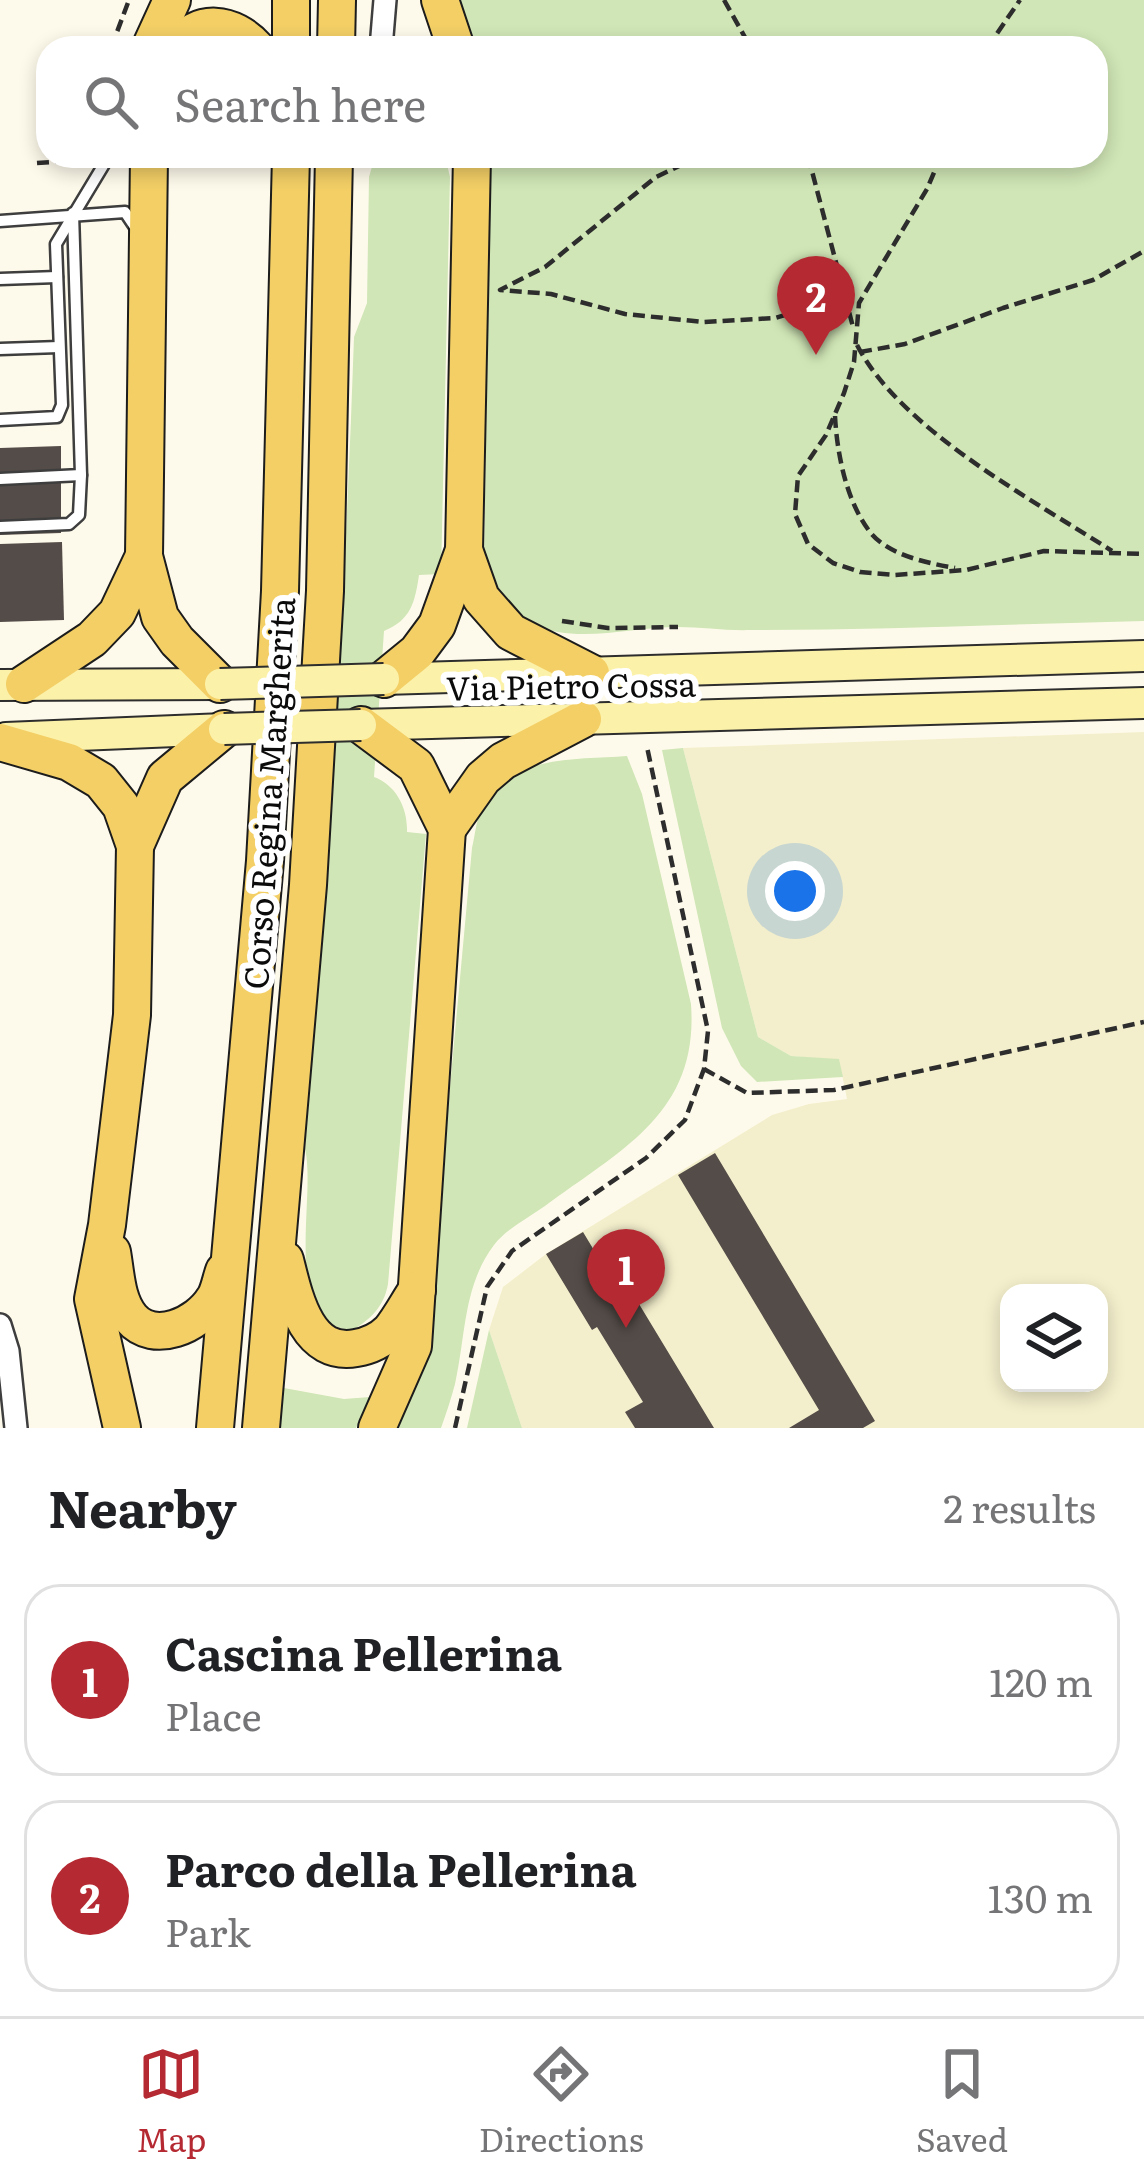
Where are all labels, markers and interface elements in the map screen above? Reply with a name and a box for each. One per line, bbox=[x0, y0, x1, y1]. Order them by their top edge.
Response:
search box bbox=[36, 36, 1108, 168]
icon: search bbox=[78, 69, 144, 135]
text: Search here bbox=[174, 69, 426, 136]
pin: 2 bbox=[777, 256, 855, 355]
street label: Corso Regina Margherita bbox=[229, 595, 305, 991]
street label: Via Pietro Cossa bbox=[446, 657, 697, 711]
your location bbox=[765, 861, 825, 921]
pin: 1 bbox=[587, 1229, 665, 1328]
map controls bbox=[1000, 1284, 1108, 1392]
button: layers bbox=[1000, 1284, 1108, 1392]
text: Nearby bbox=[48, 1468, 237, 1544]
text: 2 results bbox=[943, 1477, 1096, 1535]
text: Cascina Pellerina bbox=[165, 1618, 562, 1685]
text: 1 bbox=[82, 1651, 98, 1709]
text: 120 m bbox=[989, 1651, 1093, 1709]
text: Place bbox=[165, 1685, 262, 1743]
text: Parco della Pellerina bbox=[165, 1834, 637, 1901]
text: 2 bbox=[80, 1867, 100, 1925]
text: 130 m bbox=[988, 1867, 1093, 1925]
text: Park bbox=[165, 1901, 251, 1959]
tab: Map bbox=[136, 2041, 206, 2162]
tab: Directions bbox=[479, 2041, 644, 2162]
tab: Saved bbox=[916, 2041, 1008, 2162]

